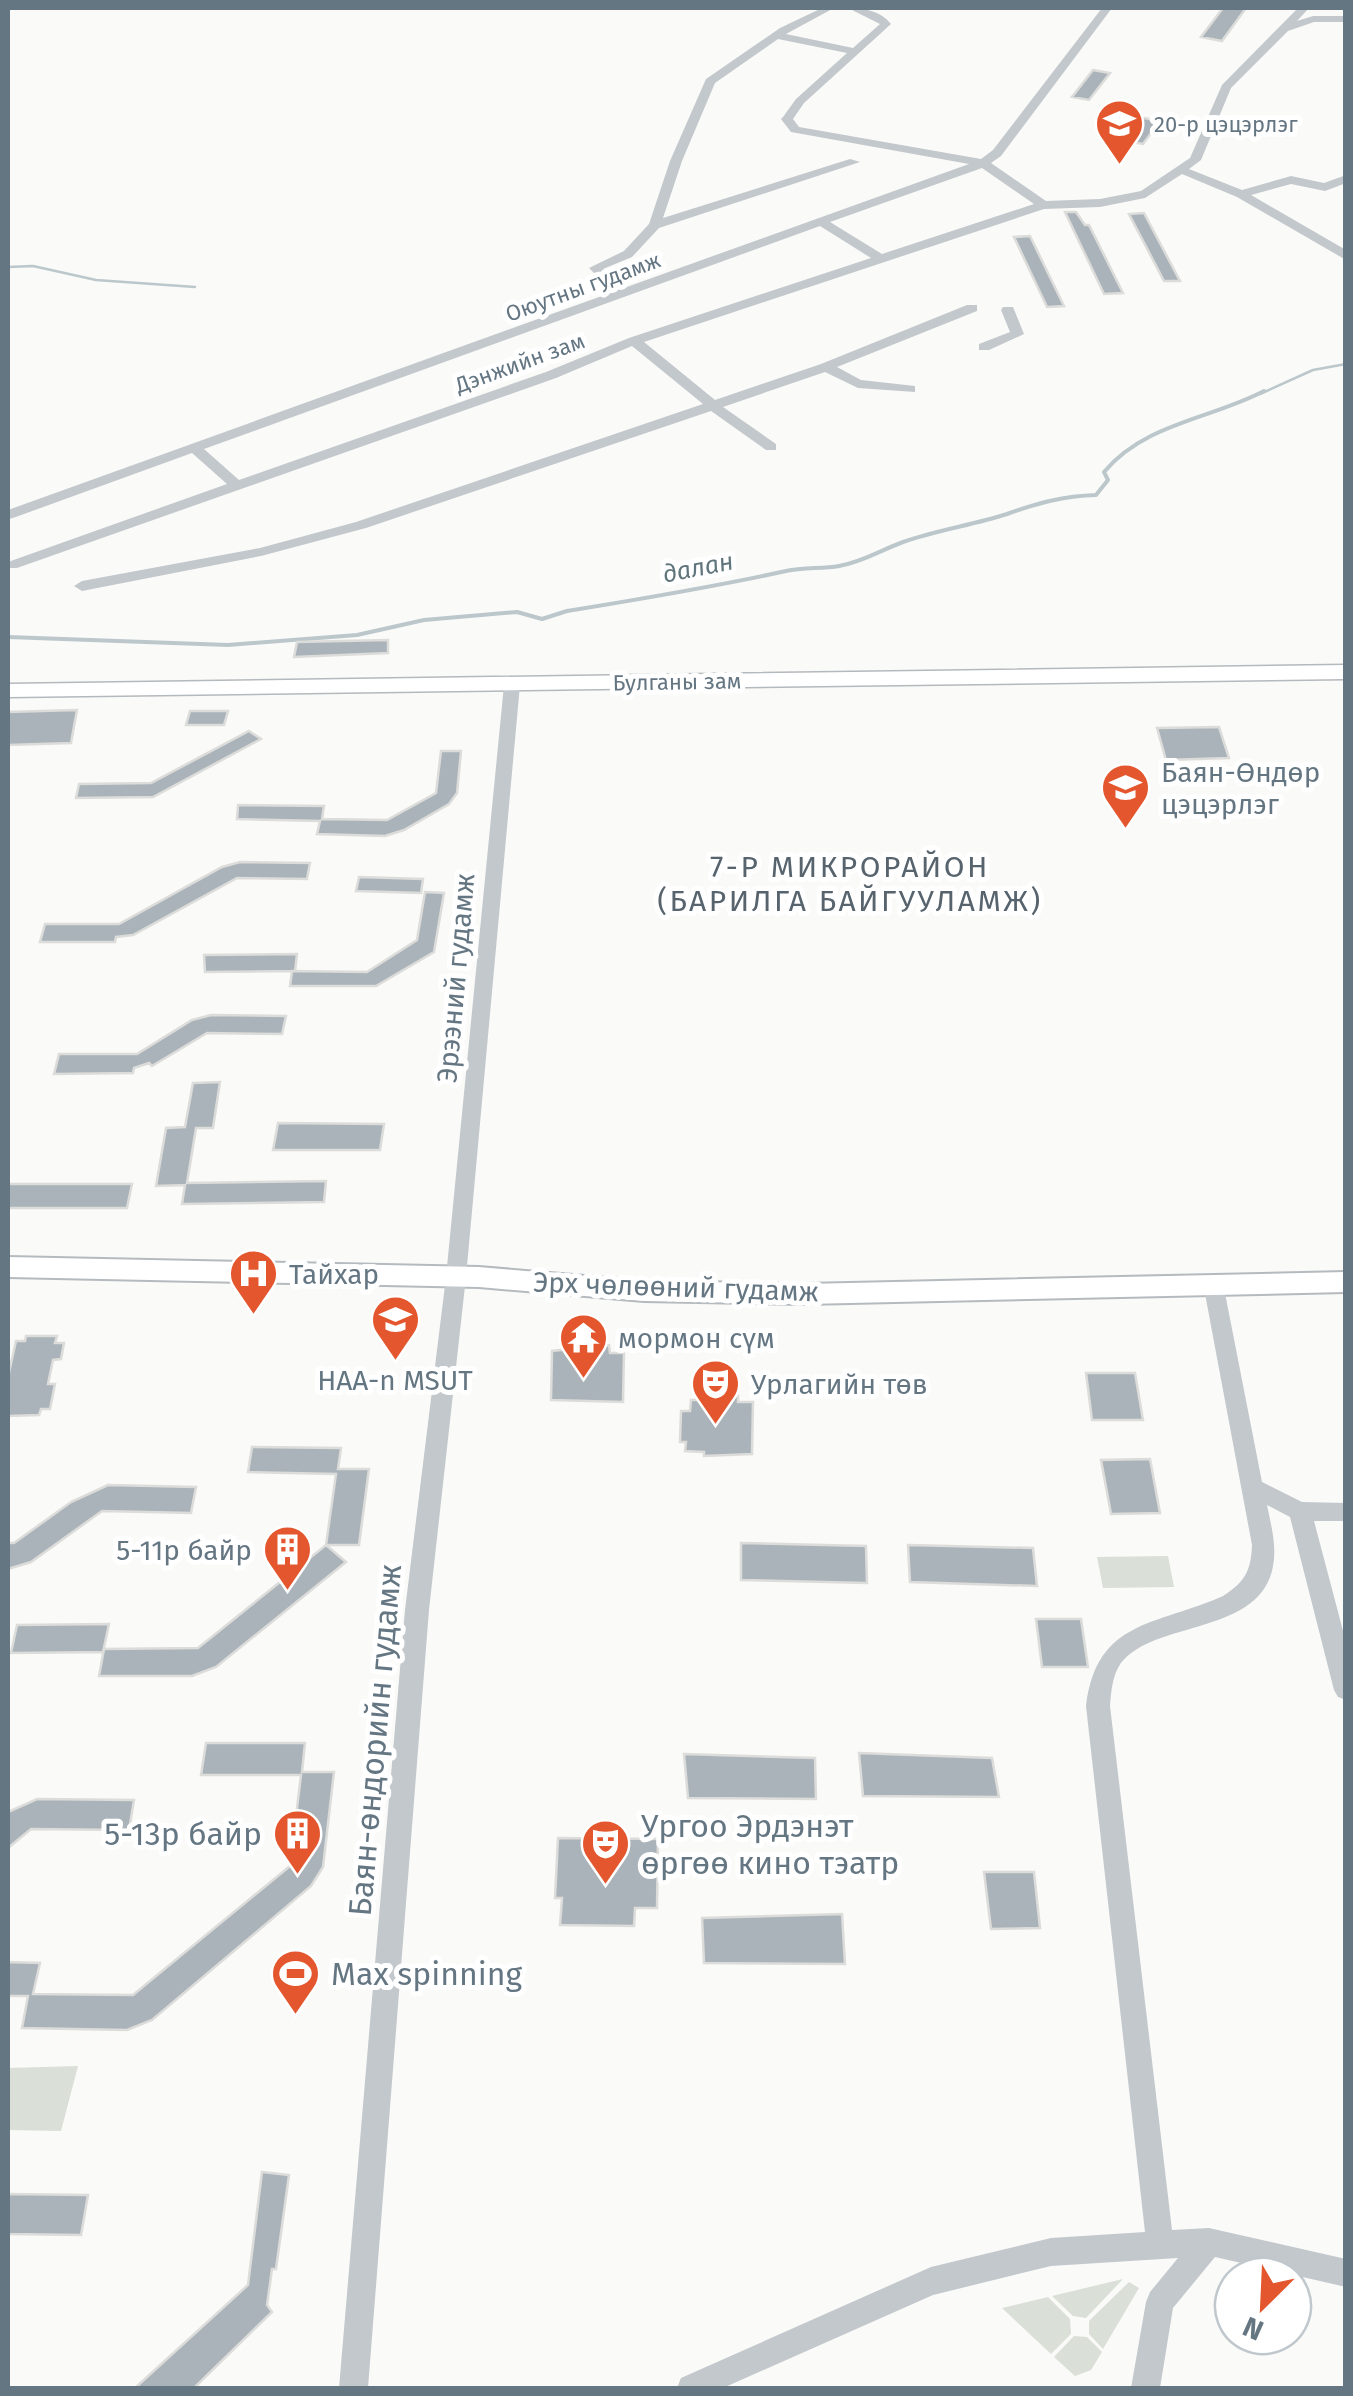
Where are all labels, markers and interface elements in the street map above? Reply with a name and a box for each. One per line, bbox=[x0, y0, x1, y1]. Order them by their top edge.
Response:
school or university icon: 20-р цэцэрлэг bbox=[1093, 98, 1145, 166]
place label: 20-р цэцэрлэг bbox=[1154, 111, 1298, 138]
street label: Оюутны гудамж bbox=[502, 246, 664, 328]
street label: Дэнжийн зам bbox=[451, 327, 588, 399]
water label: далан bbox=[660, 546, 736, 590]
street label: Булганы зам bbox=[612, 667, 742, 697]
place label: Баян-Өндөр цэцэрлэг bbox=[1161, 756, 1320, 821]
school or university icon: Баян-Өндөр цэцэрлэг bbox=[1100, 762, 1152, 830]
district label: 7-Р МИКРОРАЙОН (БАРИЛГА БАЙГУУЛАМЖ) bbox=[657, 849, 1043, 919]
street label: Эрээний гудамж bbox=[430, 872, 482, 1084]
hospital icon: Тайхар bbox=[228, 1248, 280, 1316]
place label: Тайхар bbox=[289, 1258, 379, 1291]
street label: Эрх чөлөөний гудамж bbox=[533, 1266, 819, 1308]
school or university icon: HAA-n MSUT bbox=[369, 1294, 421, 1362]
temple icon: мормон сүм bbox=[557, 1312, 609, 1380]
place label: мормон сүм bbox=[618, 1322, 775, 1355]
theatre icon: Урлагийн төв bbox=[690, 1358, 742, 1426]
place label: HAA-n MSUT bbox=[317, 1364, 473, 1397]
place label: Урлагийн төв bbox=[751, 1368, 928, 1401]
building icon: 5-11р байр bbox=[261, 1524, 313, 1592]
place label: 5-11р байр bbox=[116, 1534, 252, 1567]
street label: Баян-өндорийн гудамж bbox=[341, 1562, 409, 1918]
place label: Ургоо Эрдэнэт өргөө кино тэатр bbox=[641, 1807, 899, 1882]
building icon: 5-13р байр bbox=[271, 1808, 323, 1876]
place label: 5-13р байр bbox=[104, 1815, 262, 1853]
theatre icon: Ургоо Эрдэнэт өргөө кино тэатр bbox=[580, 1818, 632, 1886]
sports icon: Max spinning bbox=[270, 1948, 322, 2016]
place label: Max spinning bbox=[331, 1955, 523, 1993]
north arrow bbox=[1213, 2256, 1313, 2356]
text: N bbox=[1238, 2310, 1268, 2347]

